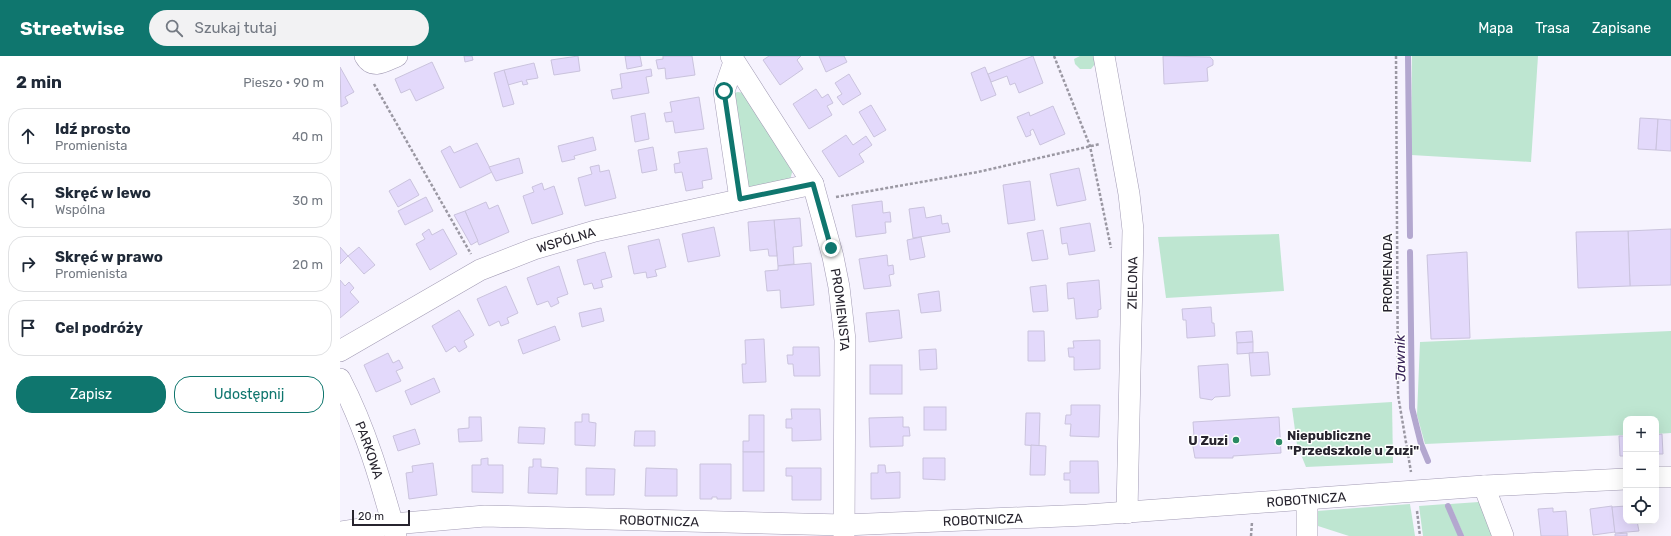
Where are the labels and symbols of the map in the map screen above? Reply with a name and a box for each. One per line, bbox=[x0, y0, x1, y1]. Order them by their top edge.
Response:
route start bbox=[715, 82, 733, 100]
street label: WSPÓLNA bbox=[535, 224, 598, 256]
street label: PROMENADA bbox=[1380, 233, 1395, 313]
route end bbox=[822, 239, 840, 257]
street label: ZIELONA bbox=[1125, 256, 1140, 310]
street label: PROMIENISTA bbox=[827, 267, 852, 351]
water label: Jawnik bbox=[1392, 333, 1409, 382]
street label: PARKOWA bbox=[352, 419, 386, 481]
place label: Niepubliczne "Przedszkole u Zuzi" bbox=[1287, 428, 1419, 458]
place label: U Zuzi bbox=[1188, 433, 1228, 448]
marker: U Zuzi bbox=[1231, 435, 1241, 445]
marker: Niepubliczne "Przedszkole u Zuzi" bbox=[1274, 437, 1284, 447]
street label: ROBOTNICZA bbox=[1266, 489, 1347, 510]
scale bar bbox=[352, 508, 410, 527]
street label: ROBOTNICZA bbox=[943, 511, 1023, 529]
street label: ROBOTNICZA bbox=[619, 512, 699, 529]

